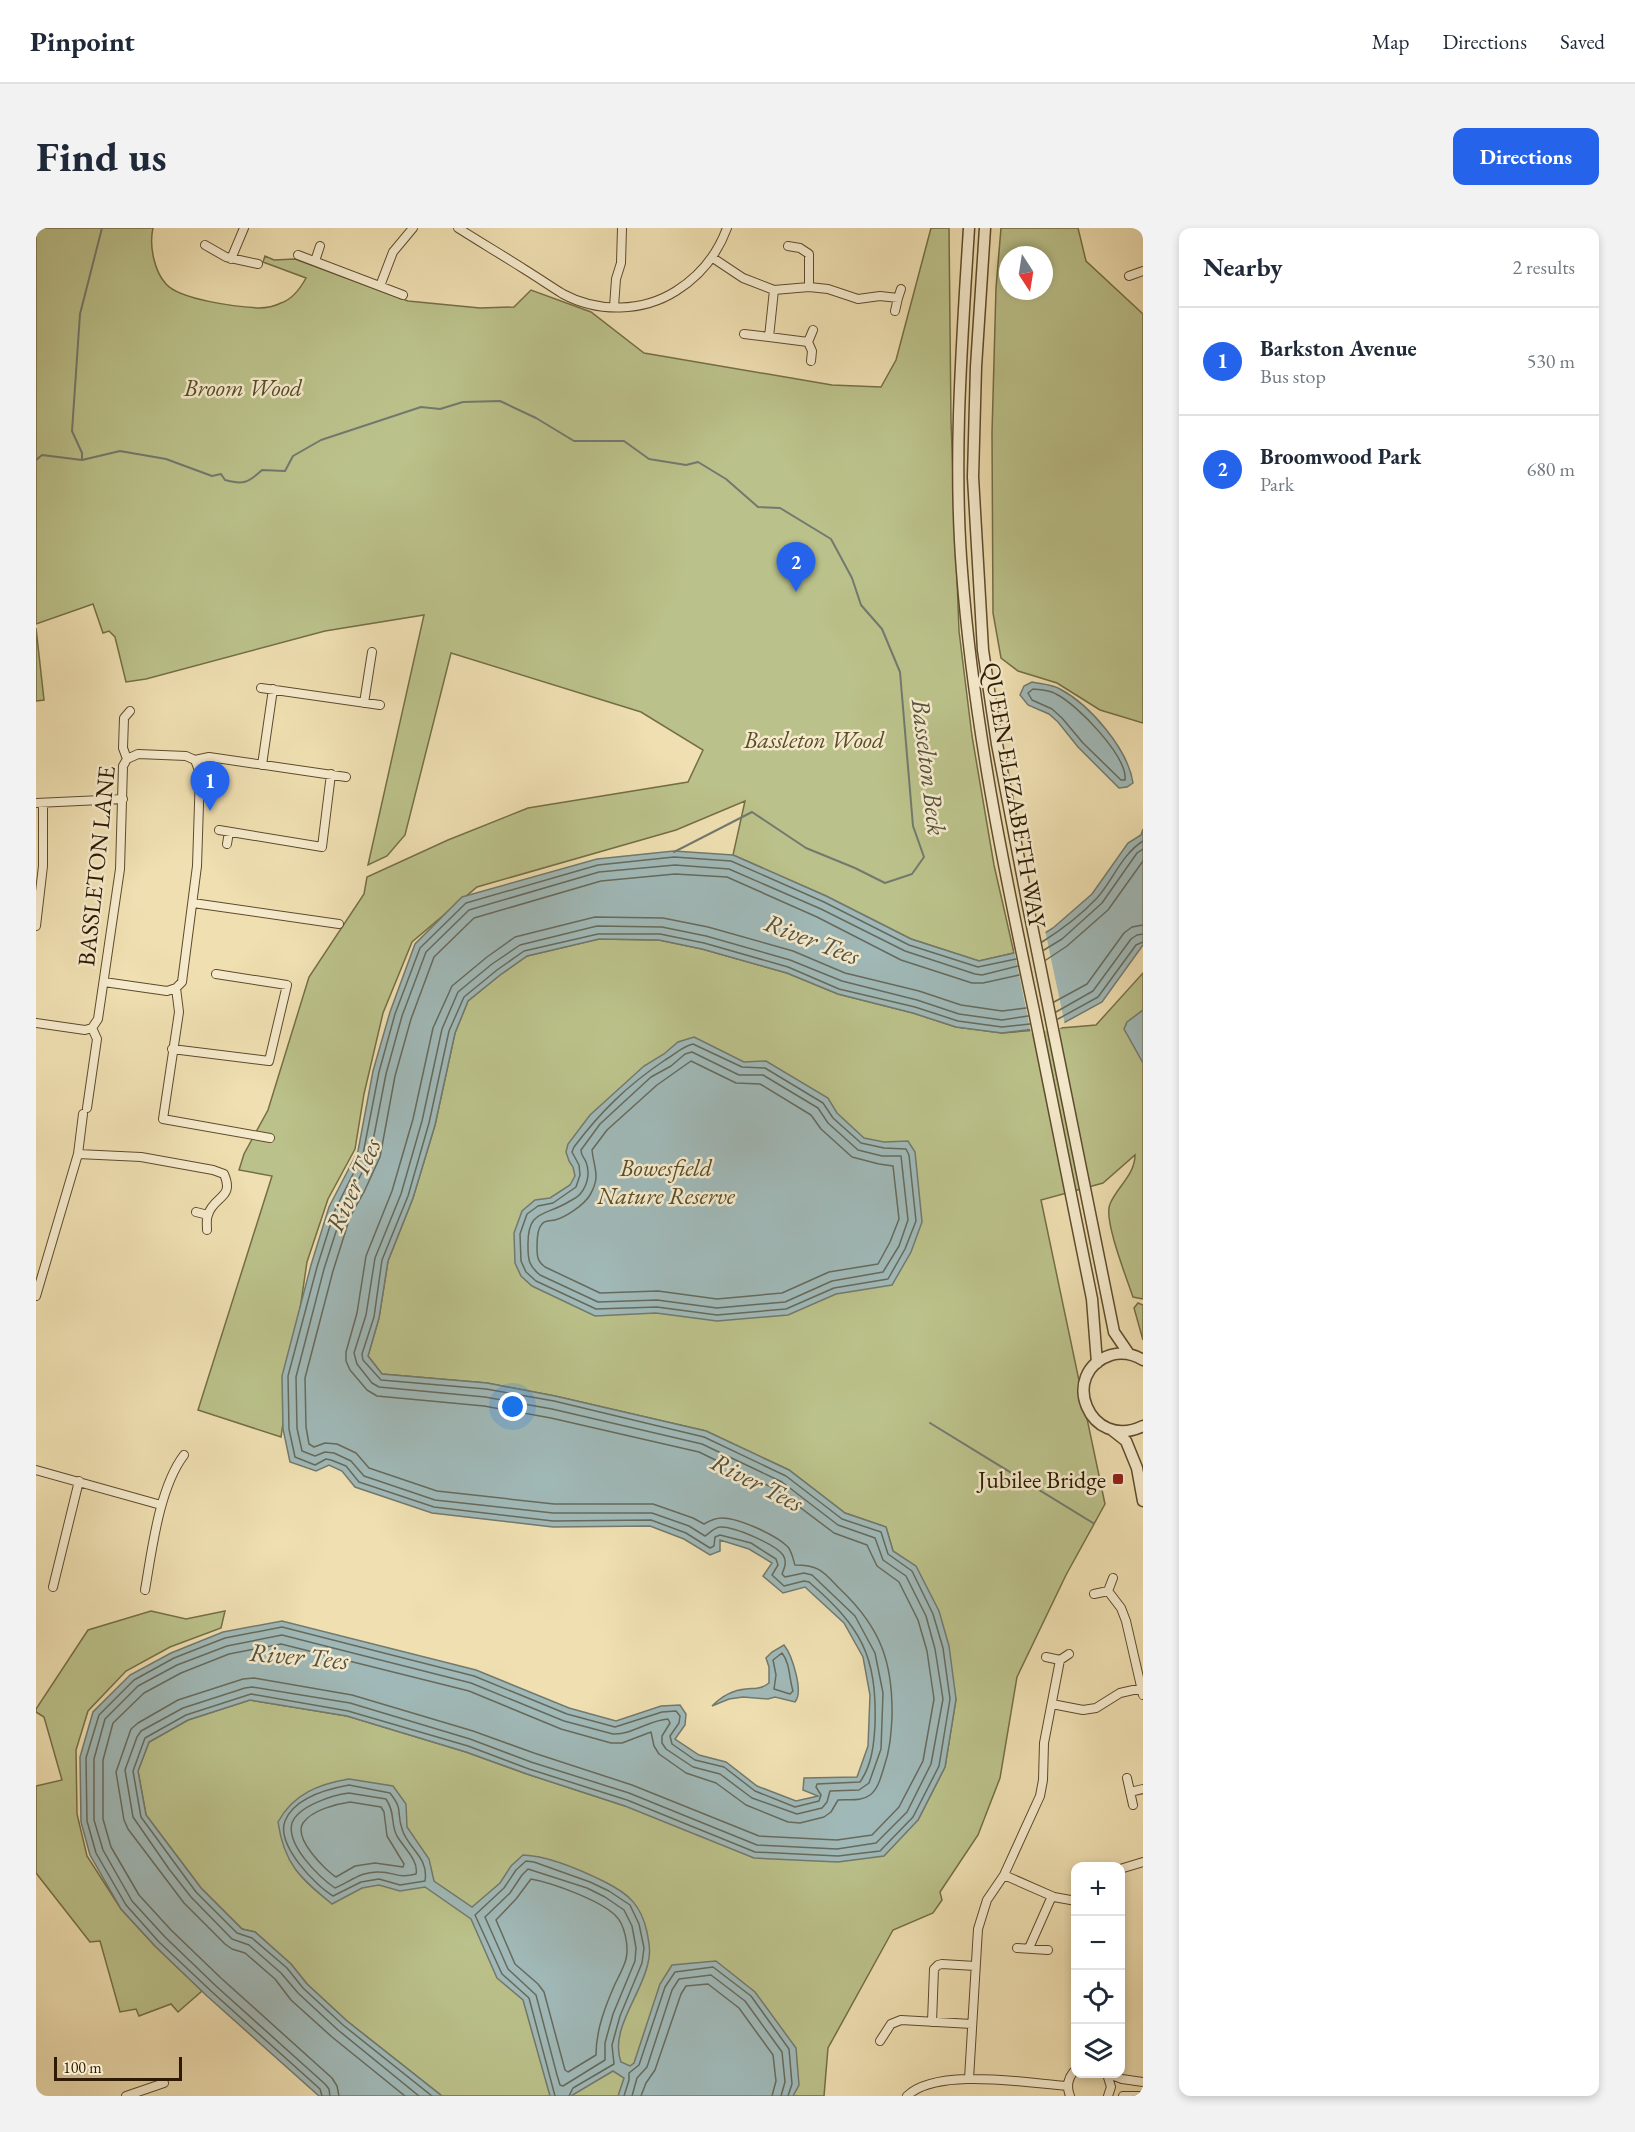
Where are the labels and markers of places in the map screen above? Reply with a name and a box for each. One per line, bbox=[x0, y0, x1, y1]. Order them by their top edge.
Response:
pin: 2 bbox=[776, 542, 816, 592]
pin: 1 bbox=[190, 762, 230, 811]
place label: Jubilee Bridge bbox=[976, 1464, 1106, 1495]
marker: Jubilee Bridge bbox=[1111, 1472, 1125, 1486]

